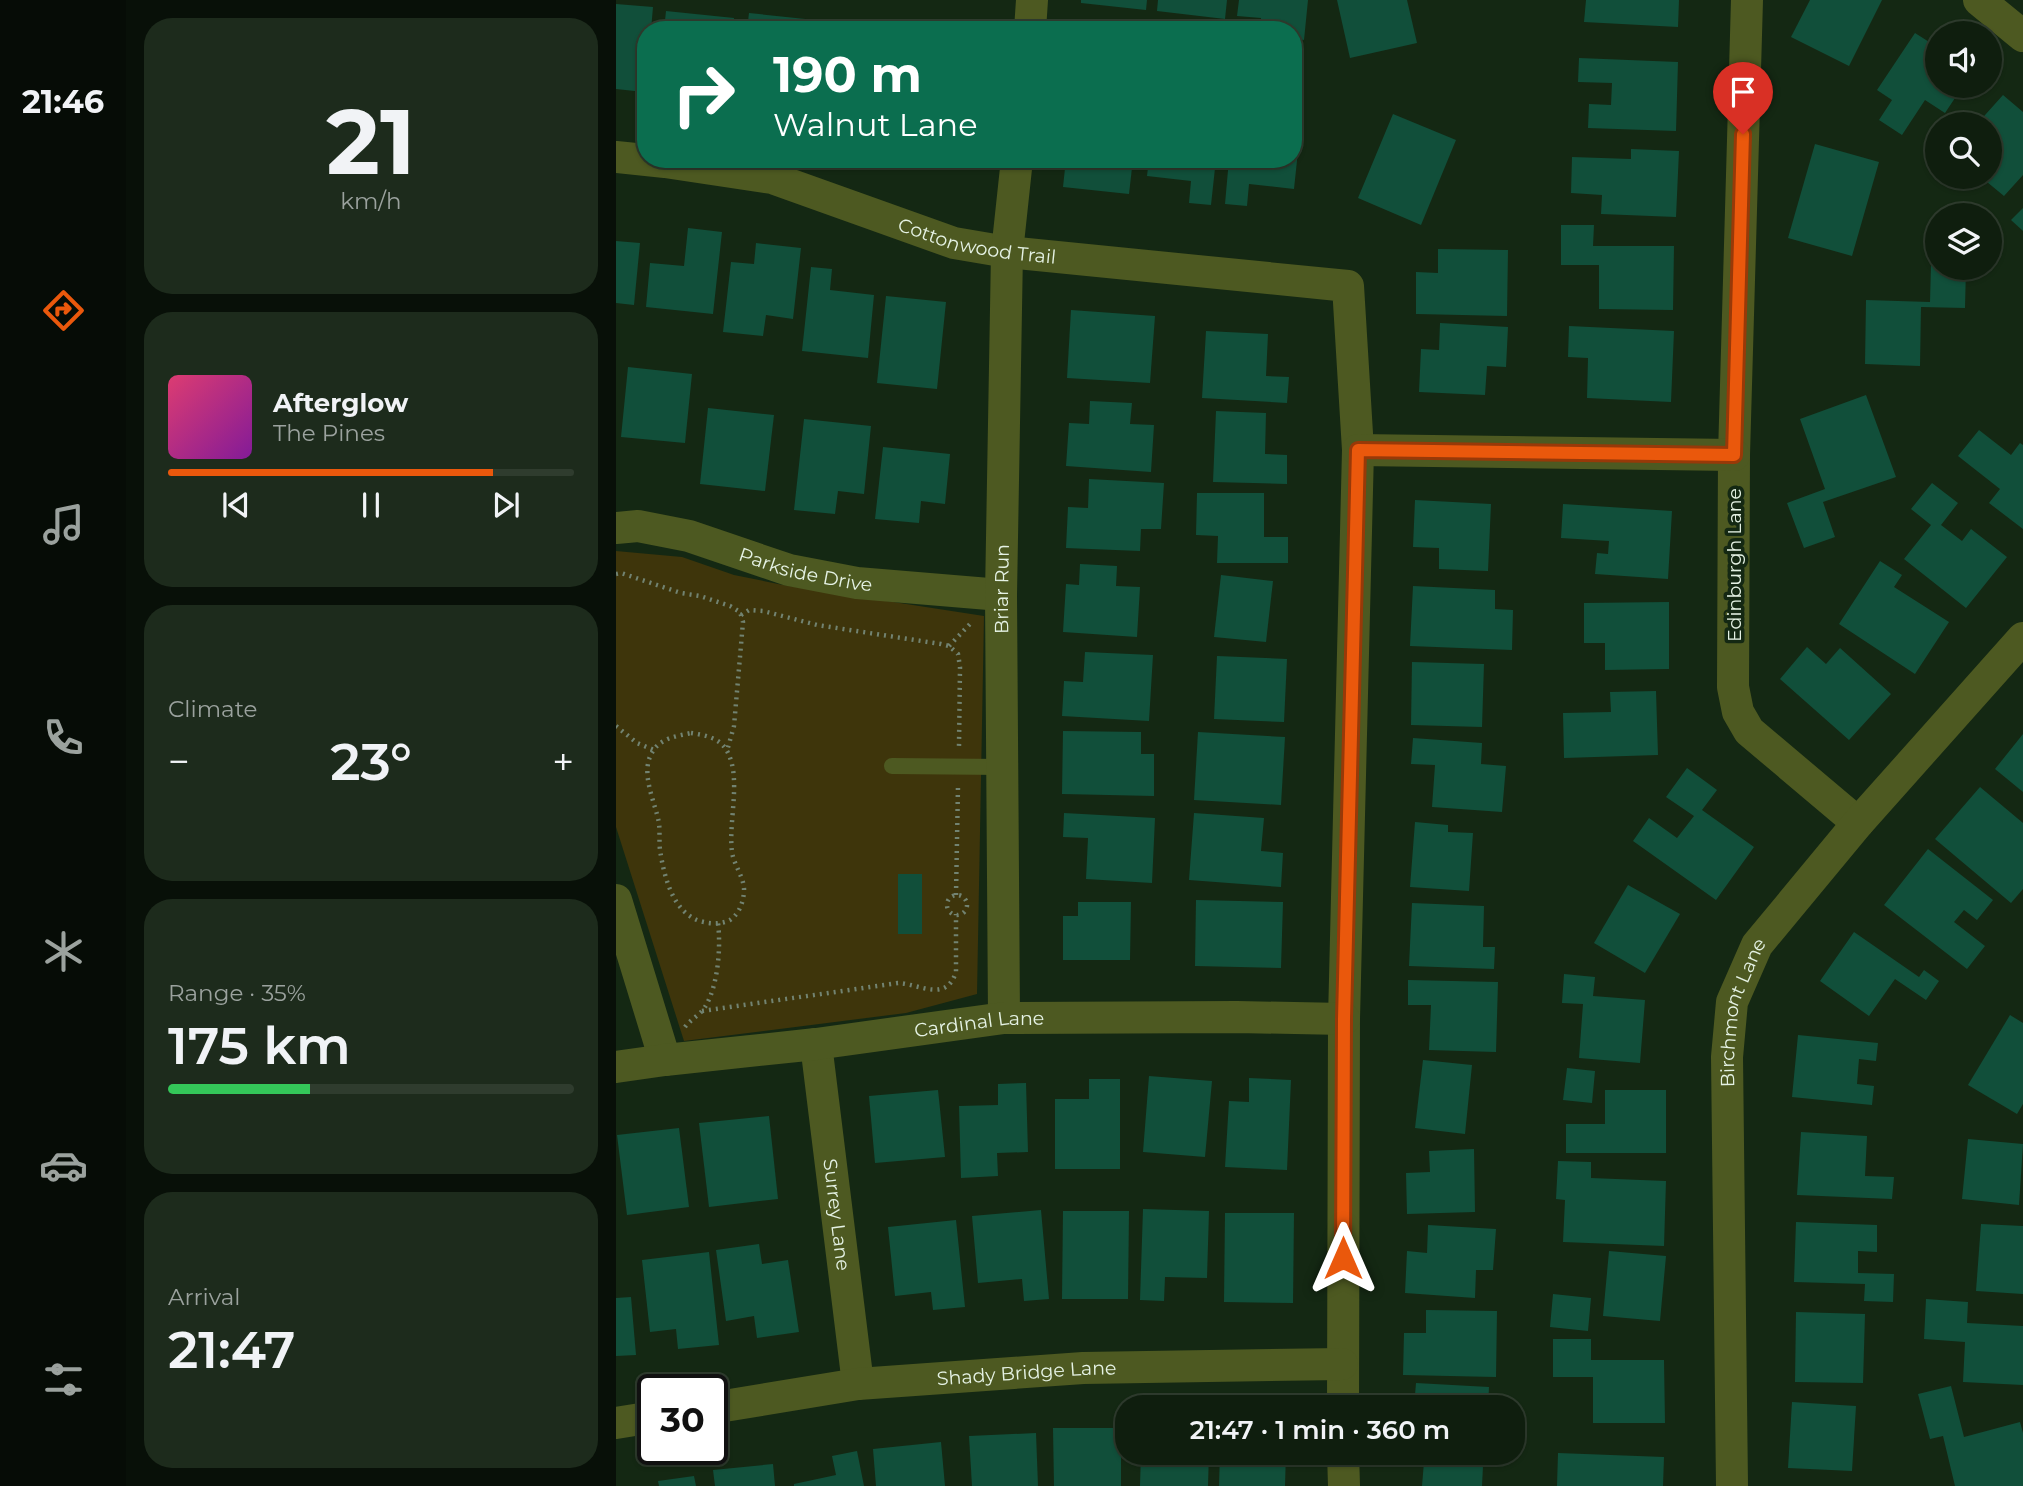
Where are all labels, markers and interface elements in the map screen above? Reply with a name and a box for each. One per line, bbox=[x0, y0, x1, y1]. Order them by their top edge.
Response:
map controls bbox=[1925, 21, 2002, 280]
button: sound bbox=[1925, 21, 2002, 98]
text: 190 m bbox=[773, 45, 922, 104]
icon: right bbox=[658, 49, 749, 140]
pin bbox=[1713, 62, 1773, 134]
icon: arrive bbox=[1724, 73, 1762, 111]
text: 21:46 bbox=[22, 82, 104, 121]
text: 21 bbox=[326, 86, 416, 197]
text: Walnut Lane bbox=[773, 105, 977, 144]
button: search bbox=[1925, 112, 2002, 189]
text: km/h bbox=[340, 187, 402, 215]
button: layers bbox=[1925, 203, 2002, 280]
street label: Cottonwood Trail bbox=[895, 213, 1057, 269]
icon: directions bbox=[39, 286, 88, 335]
text: Afterglow bbox=[273, 387, 408, 419]
text: The Pines bbox=[273, 419, 385, 447]
icon: previous bbox=[217, 486, 255, 524]
icon: pause bbox=[352, 486, 390, 524]
icon: next bbox=[487, 486, 525, 524]
street label: Edinburgh Lane bbox=[1723, 488, 1746, 642]
icon: music bbox=[39, 500, 88, 549]
street label: Parkside Drive bbox=[736, 543, 873, 596]
street label: Briar Run bbox=[990, 544, 1014, 634]
text: Climate bbox=[168, 695, 257, 723]
icon: phone bbox=[39, 713, 88, 762]
text: 23° bbox=[330, 730, 412, 793]
text: − bbox=[168, 738, 190, 785]
text: + bbox=[552, 738, 574, 785]
icon: climate bbox=[39, 927, 88, 976]
street label: Birchmont Lane bbox=[1716, 933, 1771, 1087]
text: Range · 35% bbox=[168, 979, 306, 1007]
street label: Cardinal Lane bbox=[913, 1006, 1044, 1042]
text: 175 km bbox=[168, 1014, 351, 1077]
icon: car bbox=[39, 1141, 88, 1190]
street label: Surrey Lane bbox=[818, 1157, 855, 1272]
position arrow bbox=[1306, 1221, 1380, 1295]
text: Arrival bbox=[168, 1283, 241, 1311]
text: 21:47 bbox=[168, 1318, 295, 1381]
icon: filters bbox=[39, 1355, 88, 1404]
street label: Shady Bridge Lane bbox=[936, 1356, 1117, 1390]
speed limit sign: 30 bbox=[637, 1374, 728, 1465]
text: 21:47 · 1 min · 360 m bbox=[1190, 1414, 1450, 1446]

